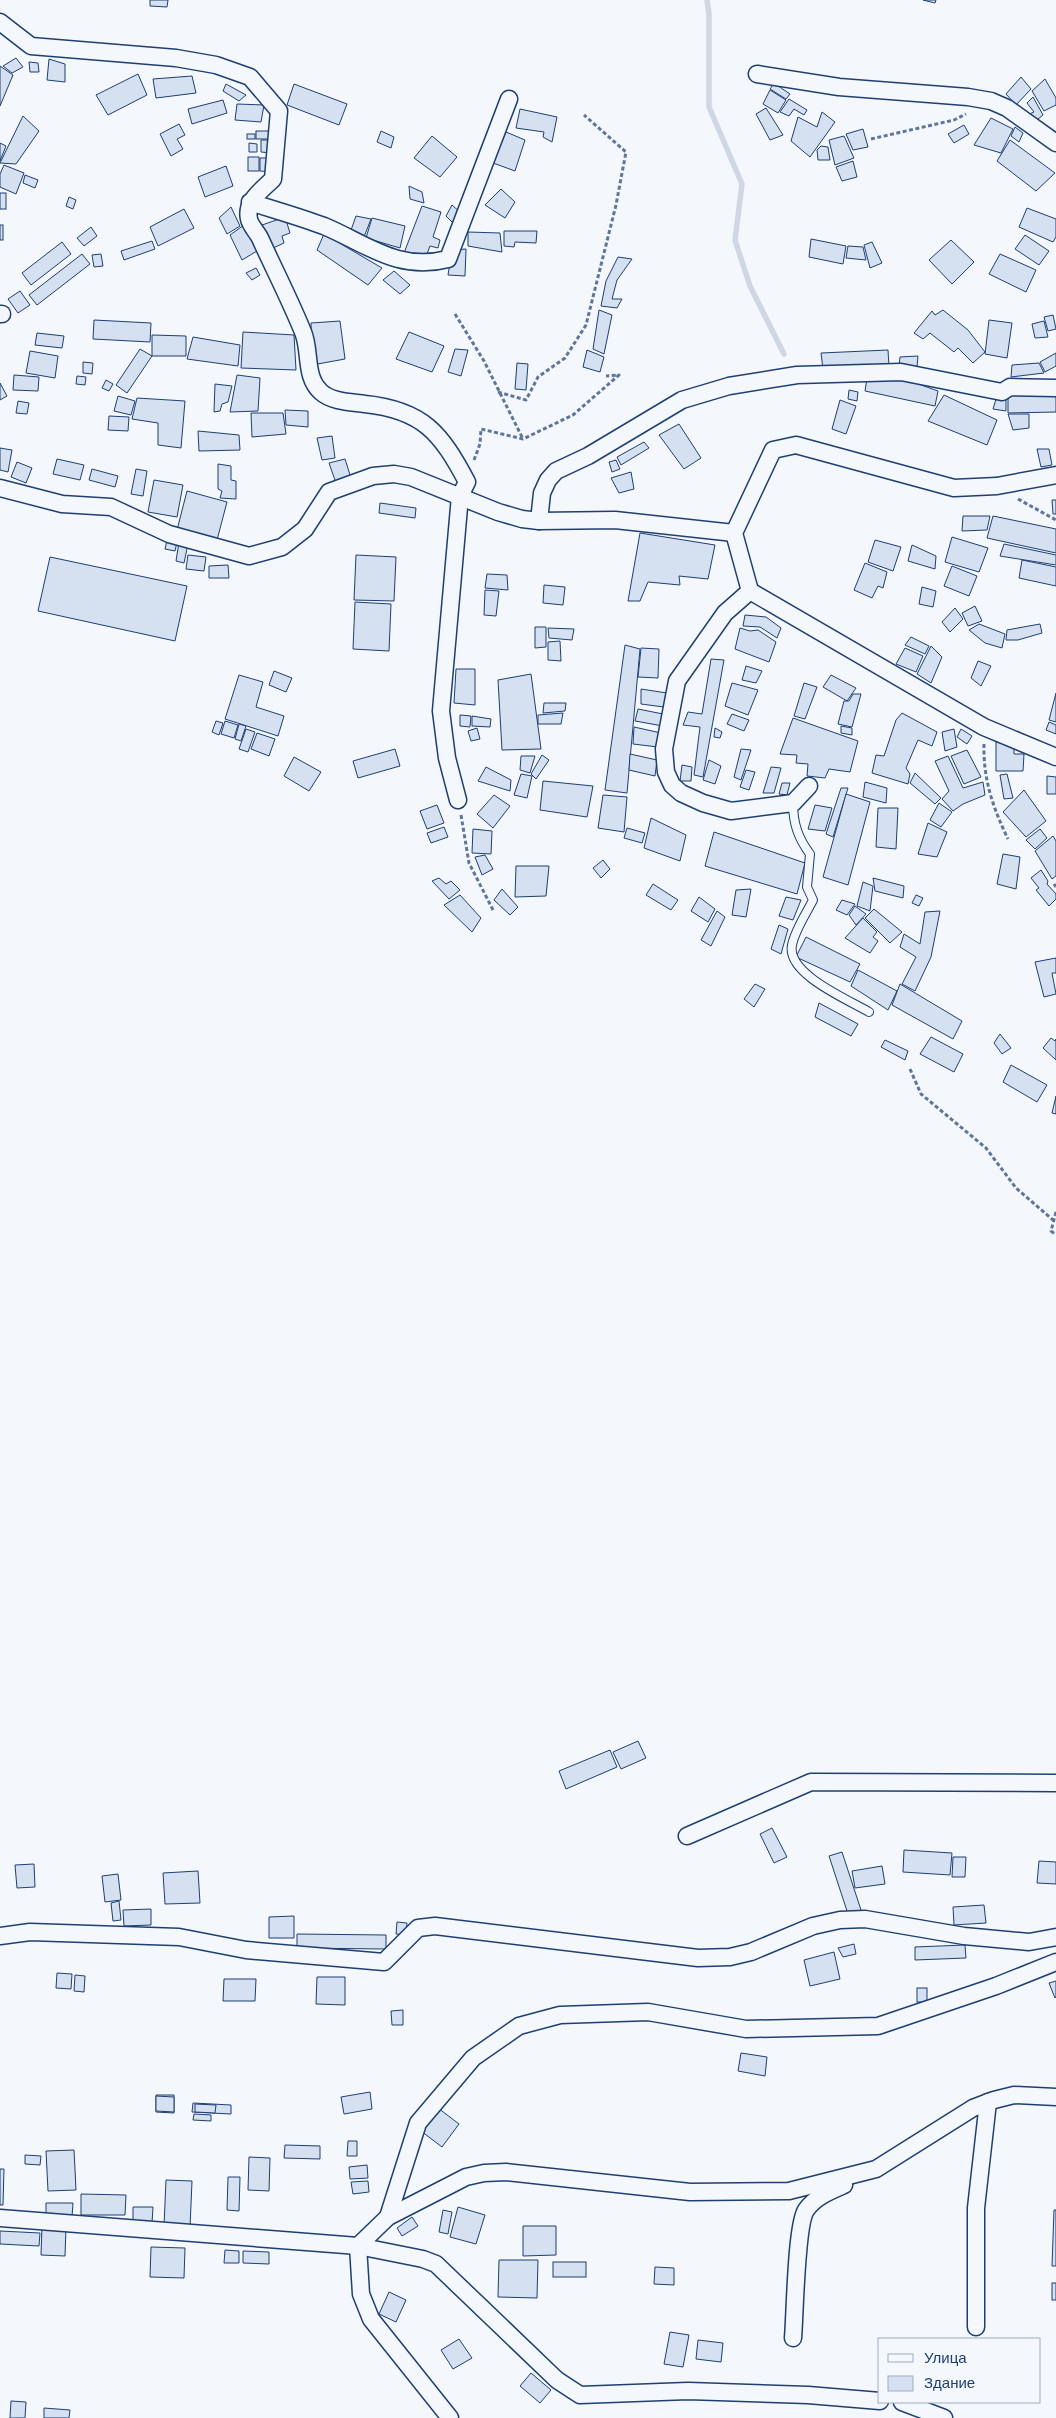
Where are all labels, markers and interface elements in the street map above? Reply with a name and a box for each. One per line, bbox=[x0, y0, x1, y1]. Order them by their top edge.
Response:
legend bbox=[878, 2338, 1041, 2403]
text: Улица bbox=[924, 2349, 967, 2367]
text: Здание bbox=[924, 2374, 975, 2392]

